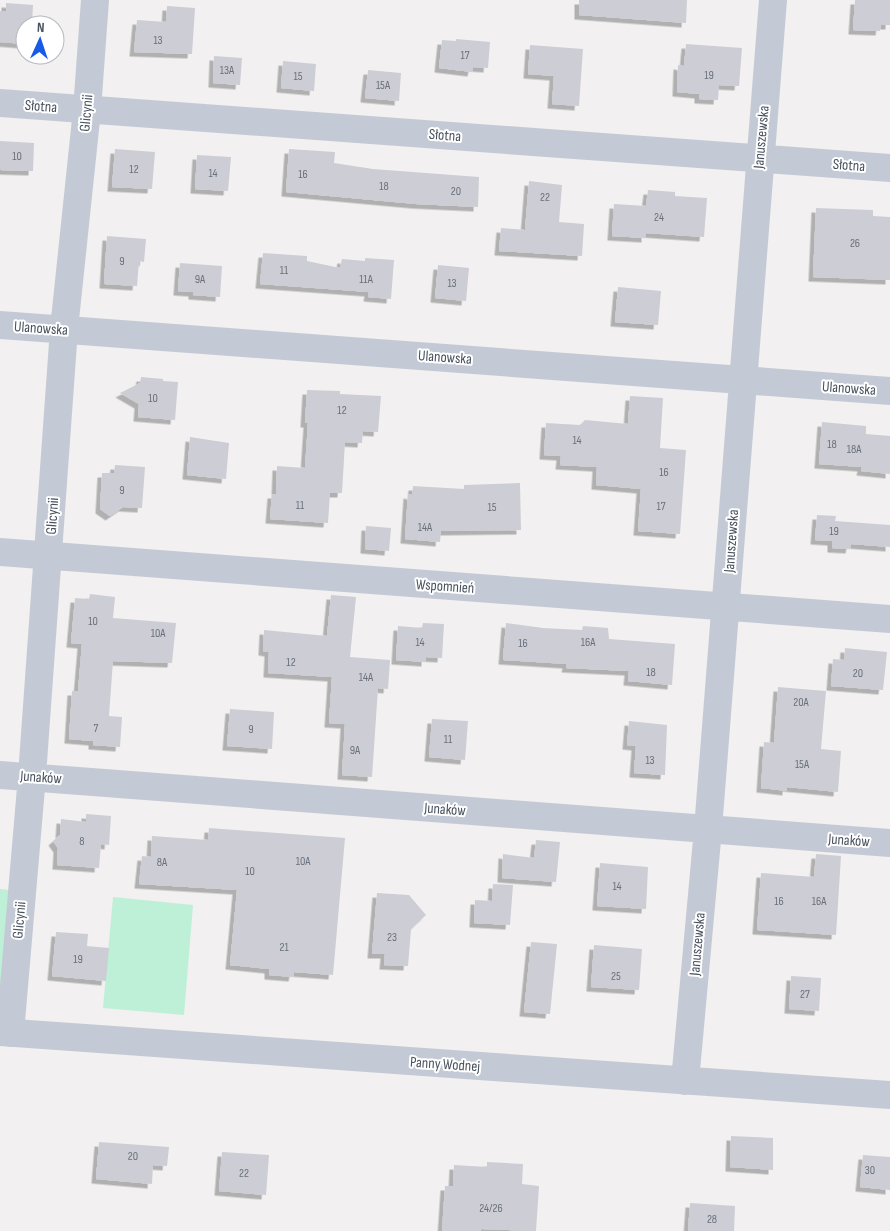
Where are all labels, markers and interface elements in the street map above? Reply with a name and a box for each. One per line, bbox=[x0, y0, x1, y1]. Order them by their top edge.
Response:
north arrow bbox=[15, 15, 65, 65]
text: N bbox=[36, 19, 45, 36]
house number: 13 bbox=[153, 33, 163, 48]
house number: 17 bbox=[461, 48, 470, 63]
house number: 13A bbox=[220, 63, 235, 78]
house number: 19 bbox=[704, 68, 714, 83]
house number: 15 bbox=[293, 69, 303, 84]
house number: 15A bbox=[376, 78, 391, 93]
street label: Glicynii bbox=[75, 94, 98, 132]
street label: Słotna bbox=[24, 96, 58, 117]
street label: Januszewska bbox=[749, 105, 774, 170]
street label: Słotna bbox=[428, 125, 462, 146]
house number: 10 bbox=[12, 149, 22, 164]
street label: Słotna bbox=[832, 155, 866, 176]
house number: 12 bbox=[129, 162, 139, 177]
house number: 14 bbox=[208, 166, 218, 181]
house number: 16 bbox=[298, 167, 308, 182]
house number: 18 bbox=[379, 179, 389, 194]
house number: 20 bbox=[451, 184, 461, 199]
house number: 22 bbox=[540, 190, 550, 205]
house number: 24 bbox=[654, 210, 664, 225]
house number: 26 bbox=[850, 236, 860, 251]
house number: 9 bbox=[119, 254, 125, 269]
house number: 11 bbox=[280, 263, 289, 278]
house number: 9A bbox=[195, 272, 206, 287]
house number: 11A bbox=[359, 272, 374, 287]
house number: 13 bbox=[447, 276, 457, 291]
street label: Ulanowska bbox=[13, 317, 69, 340]
street label: Ulanowska bbox=[417, 346, 473, 369]
street label: Ulanowska bbox=[821, 377, 877, 400]
house number: 10 bbox=[148, 391, 158, 406]
house number: 12 bbox=[337, 403, 347, 418]
house number: 14 bbox=[572, 433, 582, 448]
house number: 18 bbox=[827, 437, 837, 452]
house number: 18A bbox=[847, 442, 862, 457]
house number: 16 bbox=[659, 465, 669, 480]
house number: 9 bbox=[119, 483, 125, 498]
street label: Glicynii bbox=[42, 497, 63, 535]
house number: 11 bbox=[296, 498, 305, 513]
house number: 17 bbox=[657, 499, 666, 514]
house number: 15 bbox=[487, 500, 497, 515]
street label: Januszewska bbox=[720, 509, 743, 574]
house number: 14A bbox=[418, 520, 433, 535]
house number: 19 bbox=[829, 524, 839, 539]
street label: Wspomnień bbox=[415, 575, 475, 598]
house number: 10 bbox=[88, 614, 98, 629]
house number: 10A bbox=[151, 626, 166, 641]
house number: 14 bbox=[415, 635, 425, 650]
house number: 16A bbox=[581, 635, 596, 650]
house number: 16 bbox=[518, 636, 528, 651]
house number: 12 bbox=[286, 655, 296, 670]
house number: 18 bbox=[646, 665, 656, 680]
house number: 20 bbox=[853, 666, 863, 681]
house number: 14A bbox=[359, 670, 374, 685]
house number: 20A bbox=[793, 695, 810, 710]
house number: 7 bbox=[94, 721, 99, 736]
house number: 9 bbox=[248, 722, 254, 737]
house number: 11 bbox=[444, 732, 453, 747]
house number: 9A bbox=[350, 743, 361, 758]
house number: 13 bbox=[645, 753, 655, 768]
house number: 15A bbox=[795, 757, 810, 772]
street label: Junaków bbox=[19, 767, 63, 788]
street label: Junaków bbox=[423, 799, 467, 820]
street label: Junaków bbox=[827, 830, 871, 851]
house number: 8 bbox=[79, 834, 85, 849]
house number: 10A bbox=[296, 854, 311, 869]
house number: 8A bbox=[157, 855, 168, 870]
house number: 10 bbox=[245, 864, 255, 879]
house number: 14 bbox=[612, 879, 622, 894]
house number: 16 bbox=[774, 894, 784, 909]
house number: 16A bbox=[812, 894, 827, 909]
street label: Glicynii bbox=[8, 901, 31, 939]
street label: Januszewska bbox=[685, 912, 710, 977]
house number: 23 bbox=[387, 930, 397, 945]
house number: 21 bbox=[279, 940, 289, 955]
house number: 19 bbox=[73, 952, 83, 967]
house number: 25 bbox=[611, 969, 621, 984]
house number: 27 bbox=[800, 987, 810, 1002]
street label: Panny Wodnej bbox=[409, 1053, 481, 1076]
house number: 20 bbox=[128, 1149, 138, 1164]
house number: 30 bbox=[865, 1163, 875, 1178]
house number: 22 bbox=[239, 1166, 249, 1181]
house number: 24/26 bbox=[479, 1201, 503, 1216]
house number: 28 bbox=[707, 1212, 717, 1227]

